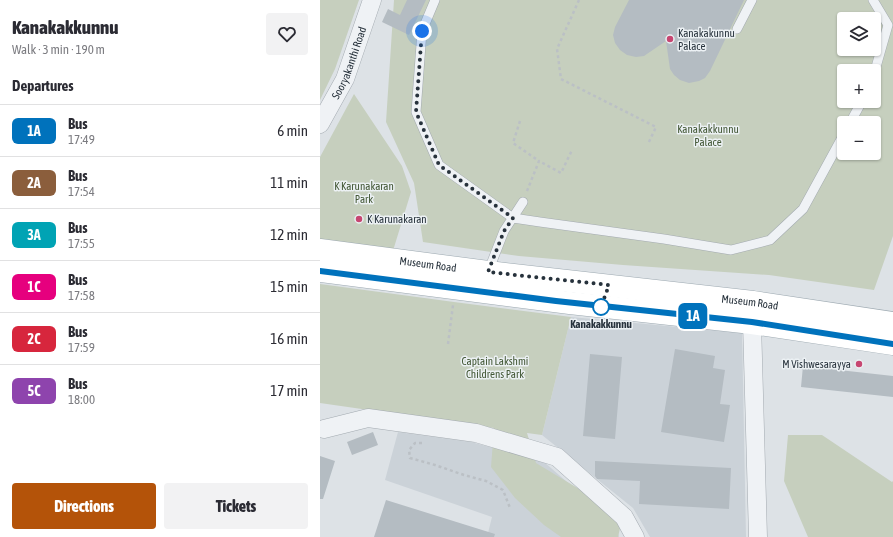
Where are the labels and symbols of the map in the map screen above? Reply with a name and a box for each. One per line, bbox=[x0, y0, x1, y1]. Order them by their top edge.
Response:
your location bbox=[412, 21, 432, 41]
street label: Sooryakanthi Road bbox=[329, 25, 368, 101]
place label: Kanakakunnu Palace bbox=[678, 27, 735, 52]
marker: Kanakakunnu Palace bbox=[665, 34, 675, 44]
park label: Kanakakkunnu Palace bbox=[677, 123, 739, 148]
park label: K Karunakaran Park bbox=[334, 180, 394, 205]
place label: K Karunakaran bbox=[367, 213, 427, 225]
marker: K Karunakaran bbox=[354, 214, 364, 224]
street label: Museum Road bbox=[399, 254, 457, 274]
street label: Museum Road bbox=[721, 292, 779, 312]
marker: Kanakakkunnu bbox=[592, 298, 610, 316]
line badge: 1A bbox=[675, 303, 711, 329]
place label: Kanakakkunnu bbox=[570, 318, 632, 330]
park label: Captain Lakshmi Childrens Park bbox=[462, 355, 528, 380]
place label: M Vishwesarayya bbox=[782, 358, 851, 370]
marker: M Vishwesarayya bbox=[854, 359, 864, 369]

